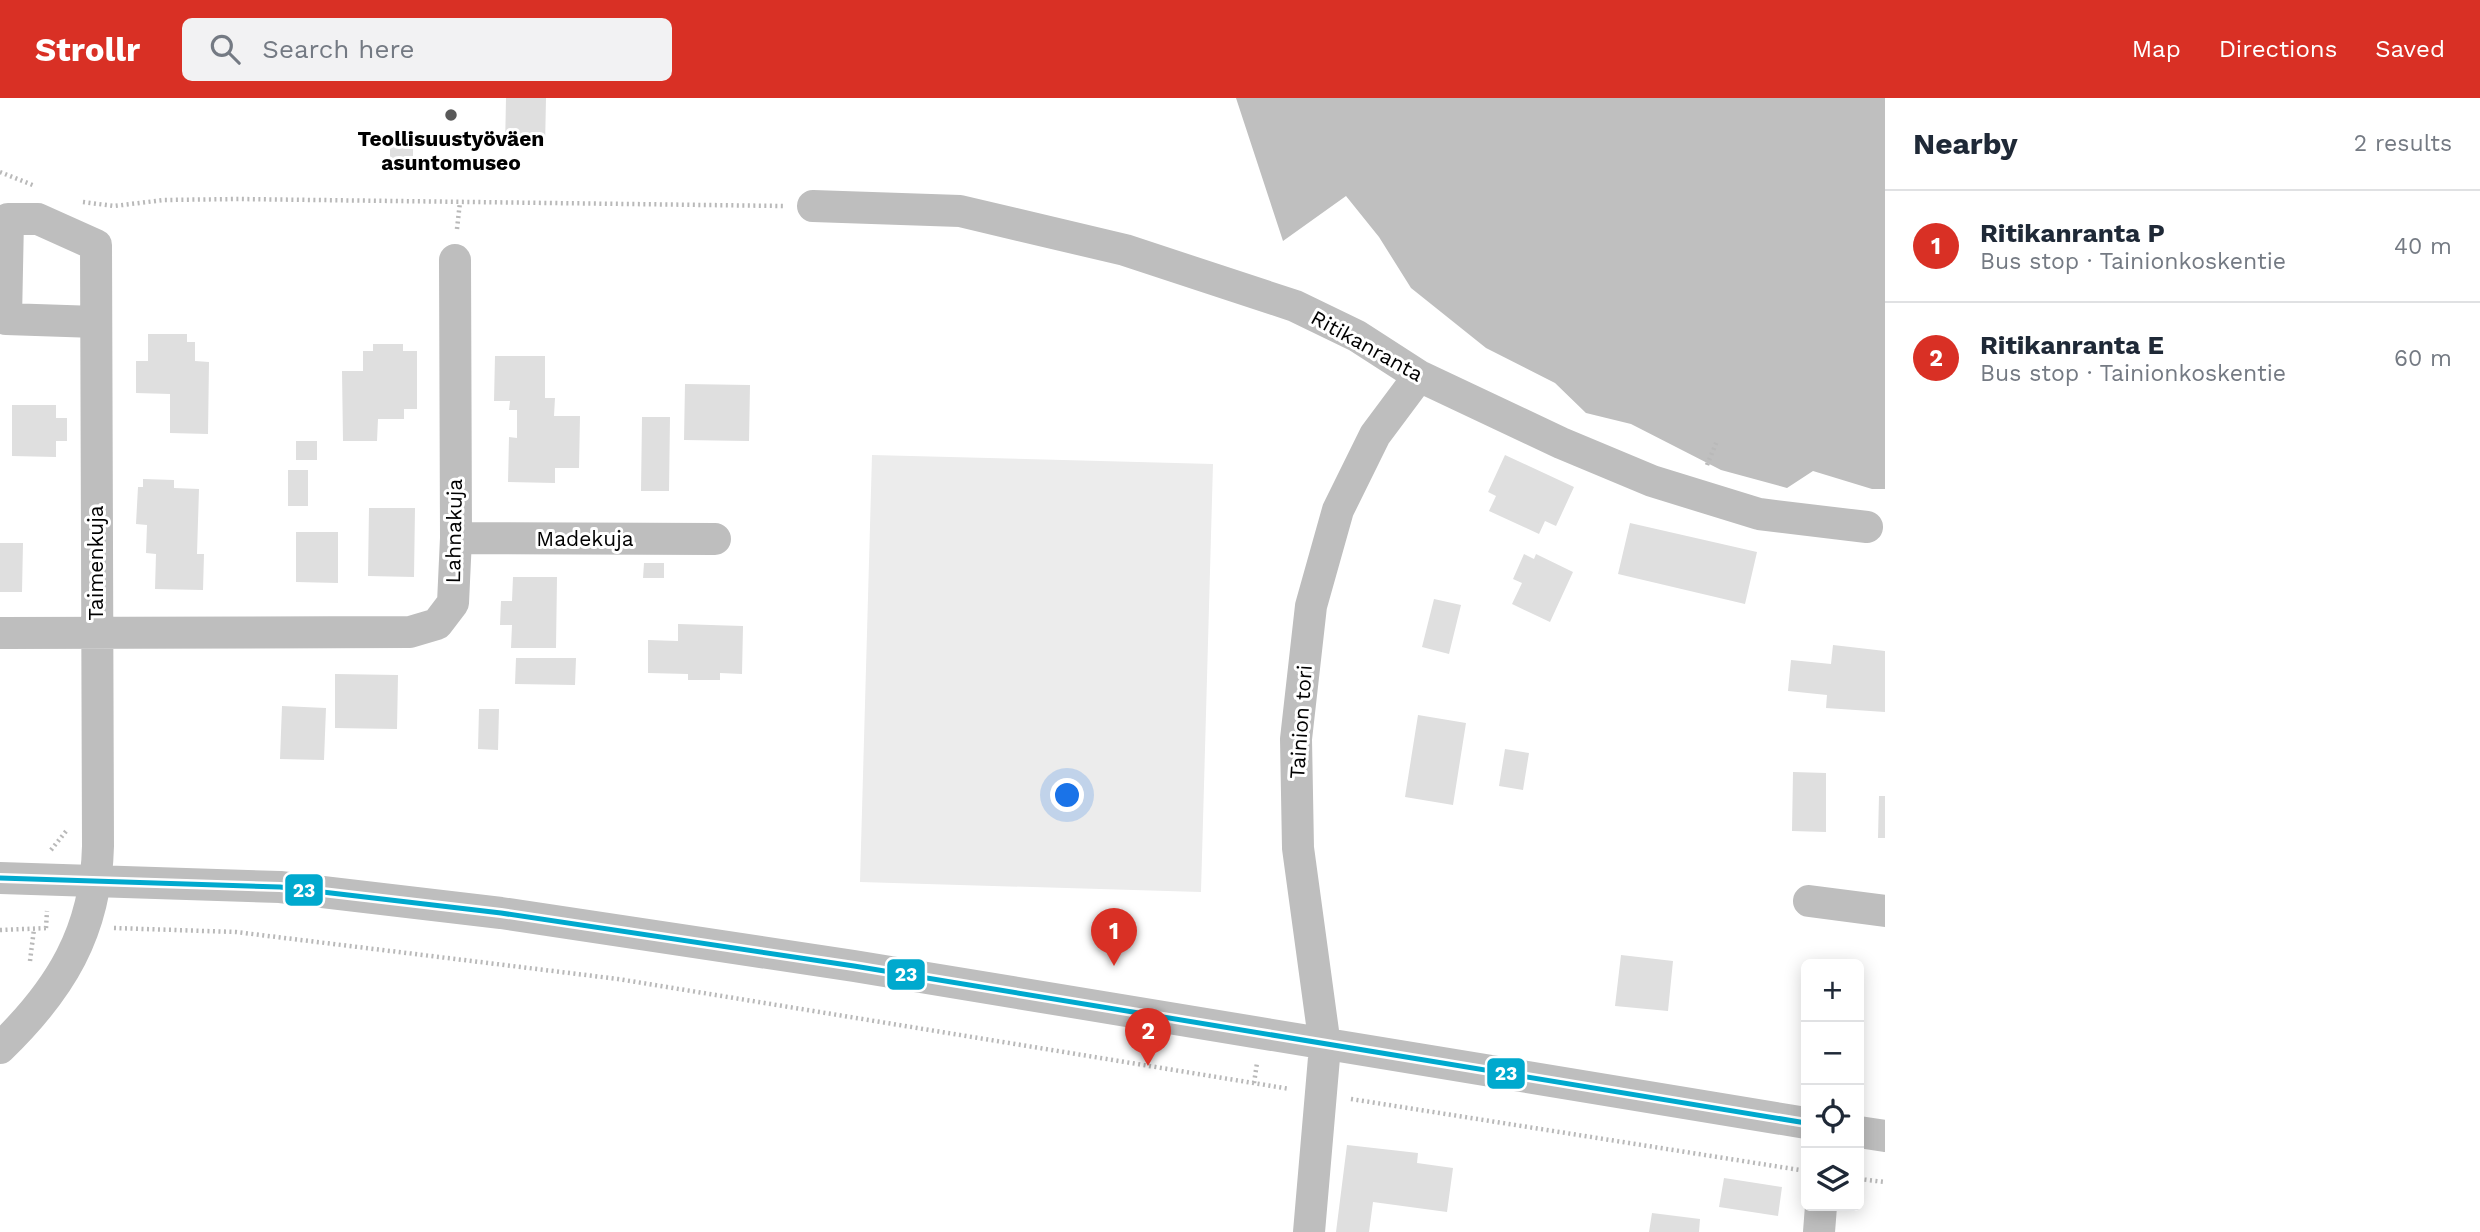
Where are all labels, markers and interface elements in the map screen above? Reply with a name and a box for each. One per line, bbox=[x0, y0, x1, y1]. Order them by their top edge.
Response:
search box bbox=[182, 18, 672, 81]
text: Strollr bbox=[35, 30, 140, 69]
icon: search bbox=[206, 30, 244, 68]
text: Search here bbox=[262, 34, 415, 64]
text: Map bbox=[2132, 35, 2181, 63]
text: Directions bbox=[2219, 35, 2337, 63]
text: Saved bbox=[2375, 35, 2445, 63]
marker: Teollisuustyöväen asuntomuseo bbox=[443, 107, 459, 123]
place label: Teollisuustyöväen asuntomuseo bbox=[358, 126, 544, 175]
text: Nearby bbox=[1913, 126, 2018, 161]
text: 2 results bbox=[2354, 130, 2452, 157]
text: Ritikanranta P bbox=[1980, 218, 2165, 248]
text: 1 bbox=[1931, 233, 1941, 260]
text: 40 m bbox=[2394, 233, 2452, 260]
text: Bus stop · Tainionkoskentie bbox=[1980, 248, 2286, 275]
street label: Ritikanranta bbox=[1307, 305, 1428, 387]
text: Ritikanranta E bbox=[1980, 330, 2164, 360]
text: 2 bbox=[1929, 345, 1943, 372]
text: 60 m bbox=[2394, 345, 2452, 372]
text: Bus stop · Tainionkoskentie bbox=[1980, 360, 2286, 387]
street label: Lahnakuja bbox=[440, 478, 467, 584]
street label: Taimenkuja bbox=[83, 505, 108, 621]
street label: Madekuja bbox=[536, 526, 634, 551]
street label: Tainion tori bbox=[1284, 664, 1317, 780]
your location bbox=[1050, 778, 1084, 812]
line badge: 23 bbox=[284, 873, 324, 907]
text: 23 bbox=[293, 879, 315, 902]
pin: 1 bbox=[1091, 908, 1137, 966]
line badge: 23 bbox=[886, 958, 926, 991]
map controls bbox=[1801, 959, 1864, 1211]
button: + bbox=[1801, 959, 1864, 1022]
text: 23 bbox=[895, 963, 917, 986]
pin: 2 bbox=[1125, 1008, 1171, 1066]
button: − bbox=[1801, 1022, 1864, 1085]
line badge: 23 bbox=[1486, 1057, 1526, 1090]
text: 23 bbox=[1495, 1062, 1517, 1085]
button: locate bbox=[1801, 1085, 1864, 1148]
button: layers bbox=[1801, 1148, 1864, 1211]

